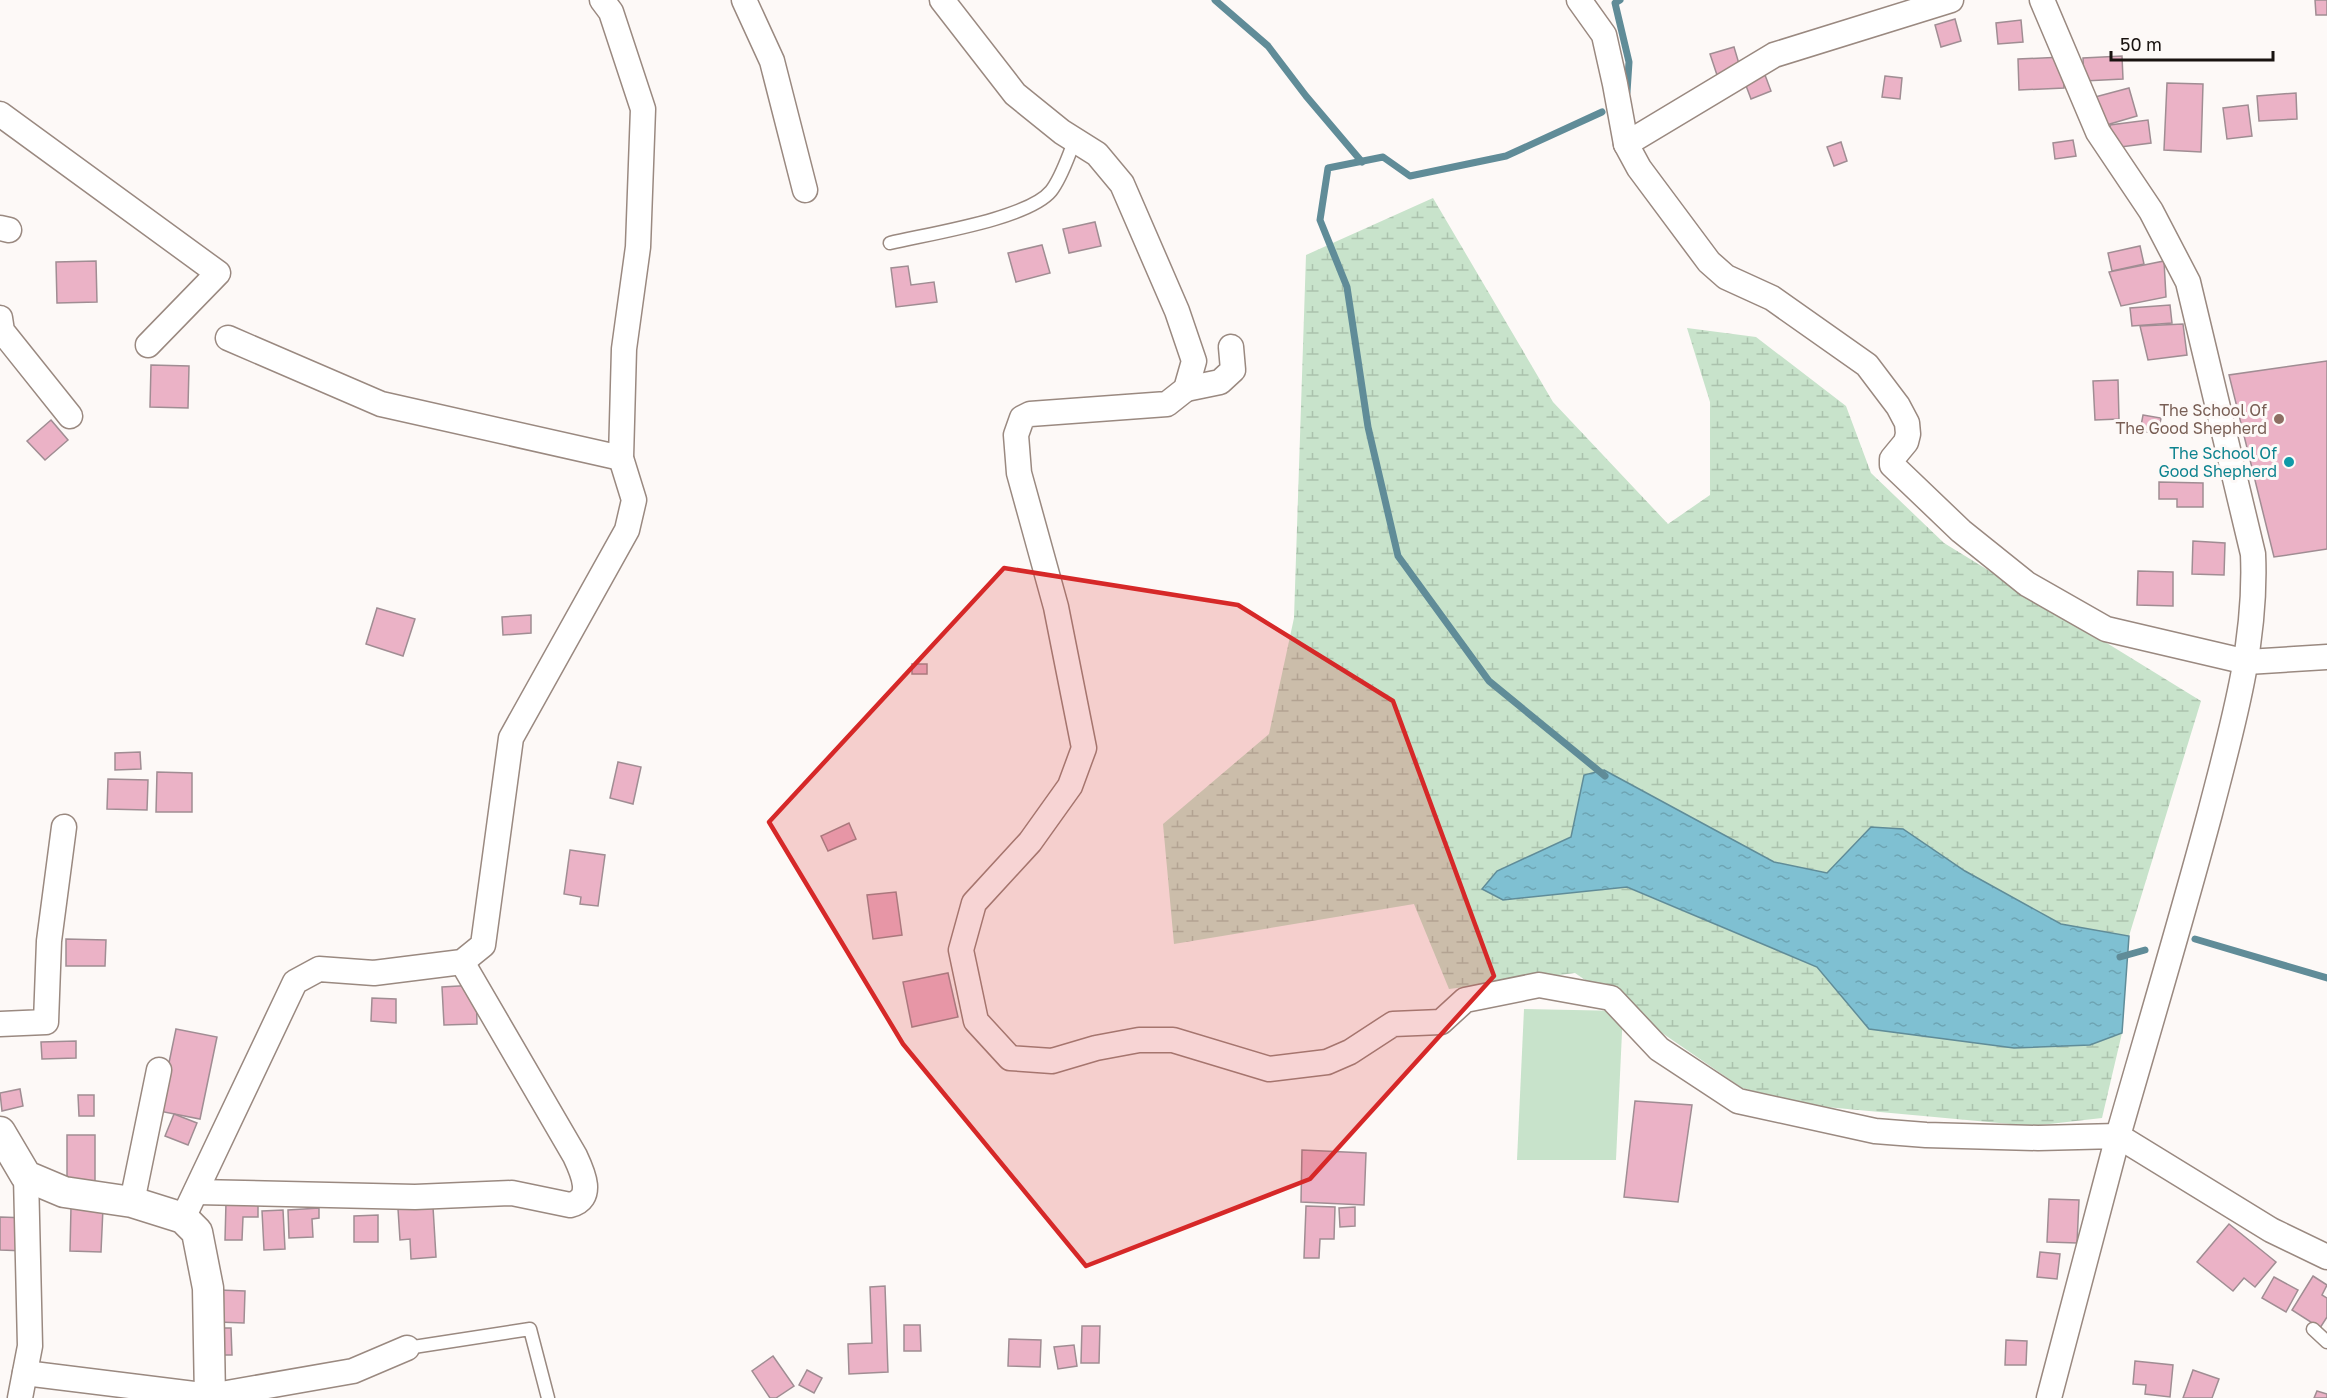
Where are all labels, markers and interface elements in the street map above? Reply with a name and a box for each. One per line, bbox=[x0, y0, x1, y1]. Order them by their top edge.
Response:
scale bar bbox=[2111, 24, 2273, 62]
text: 50 m bbox=[2120, 33, 2162, 55]
place label: The School Of The Good Shepherd bbox=[2115, 400, 2267, 438]
marker: The School Of The Good Shepherd bbox=[2272, 412, 2286, 426]
place label: The School Of Good Shepherd bbox=[2158, 443, 2277, 481]
marker: The School Of Good Shepherd bbox=[2282, 455, 2296, 469]

